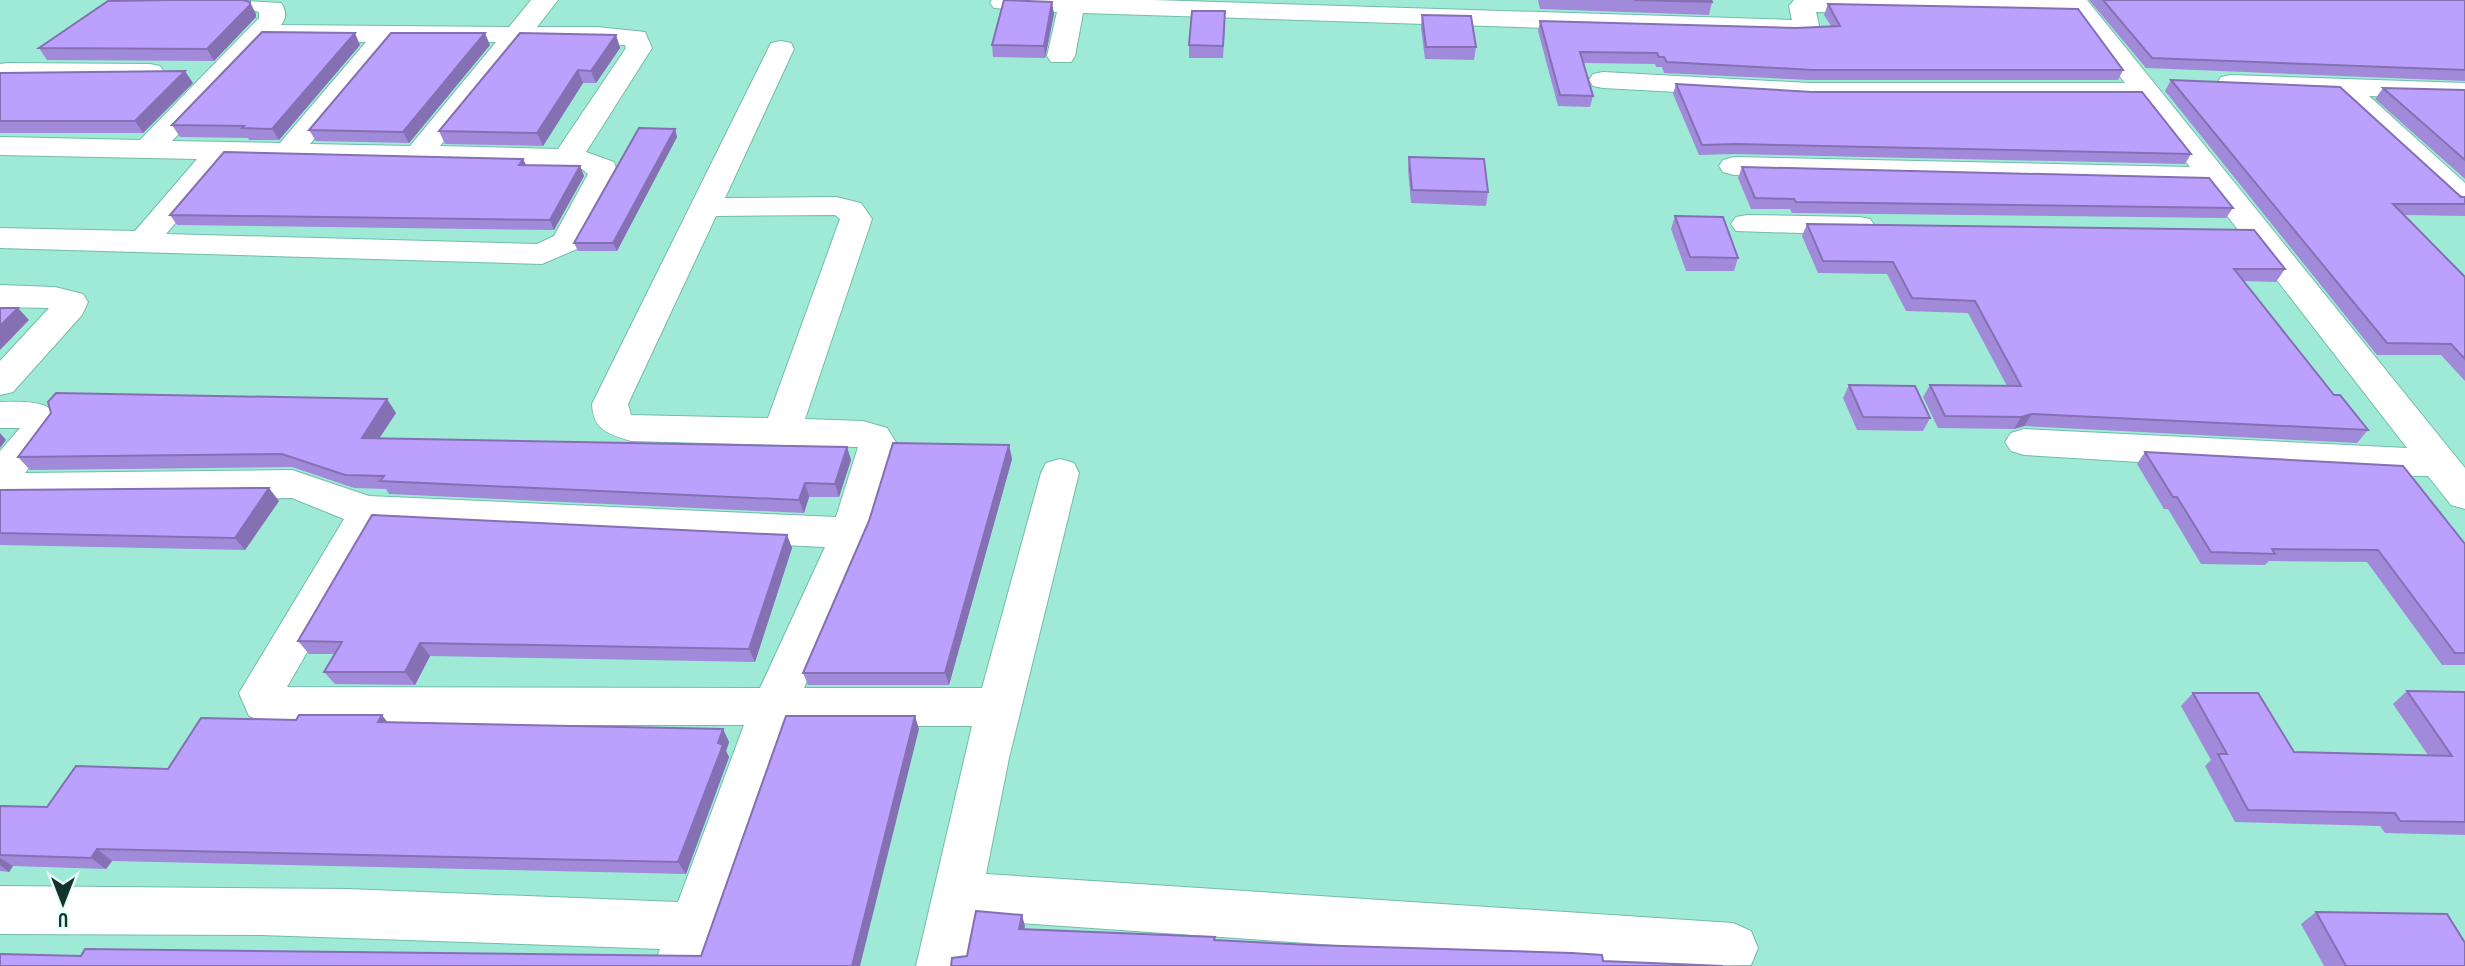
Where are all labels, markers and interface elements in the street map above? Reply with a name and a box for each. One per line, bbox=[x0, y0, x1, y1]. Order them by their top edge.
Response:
north arrow bbox=[28, 868, 98, 938]
text: U bbox=[58, 908, 68, 932]

